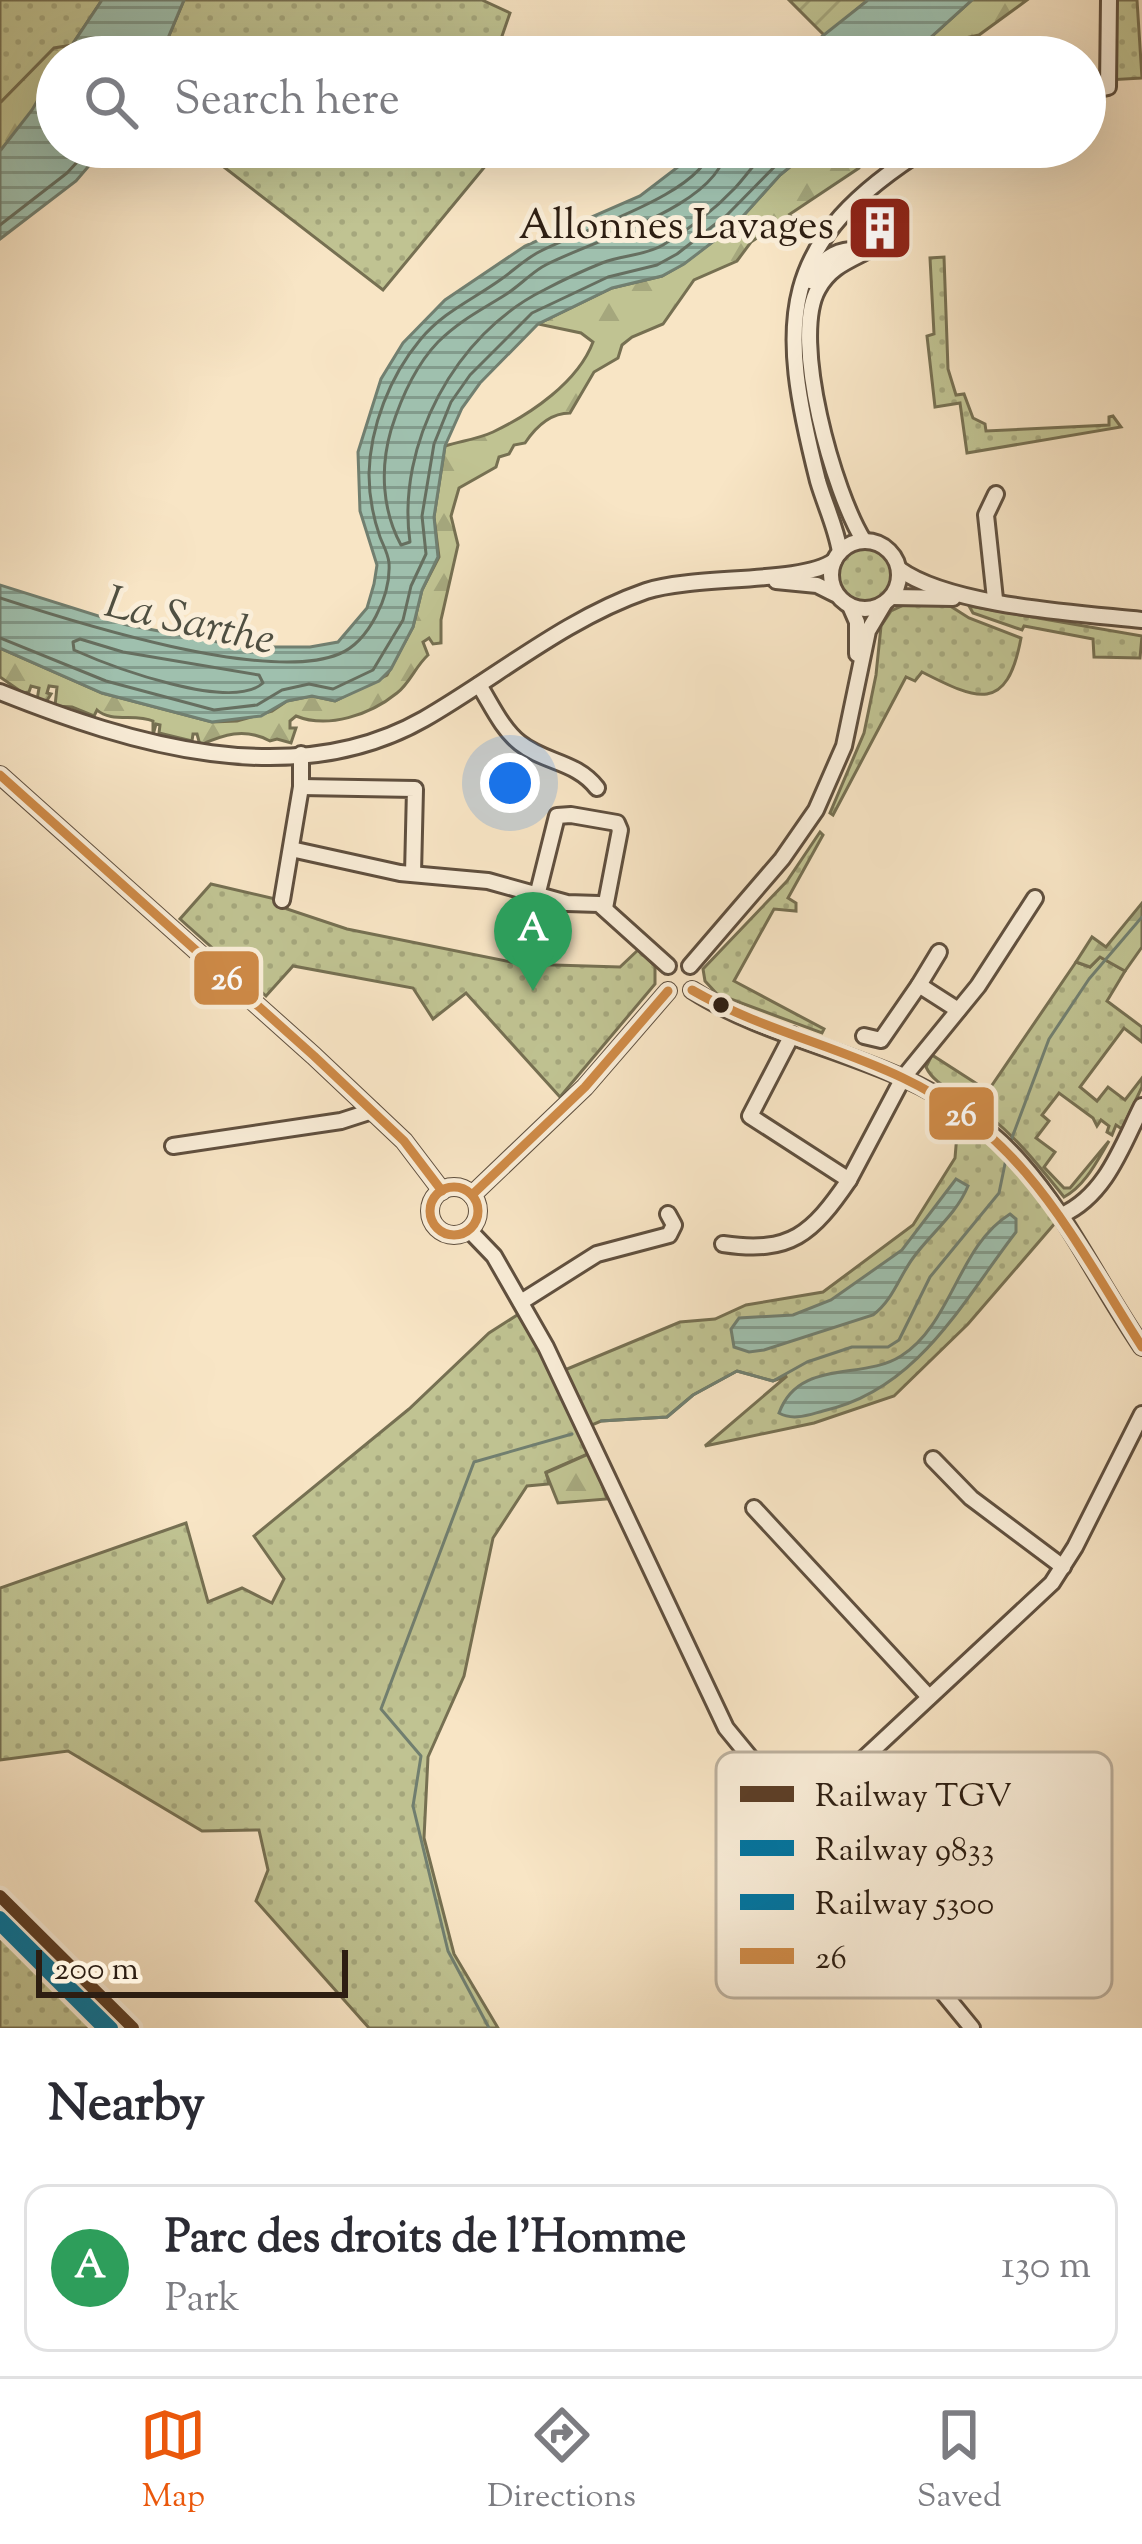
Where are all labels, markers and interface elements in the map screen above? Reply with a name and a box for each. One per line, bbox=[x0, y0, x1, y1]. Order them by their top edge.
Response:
search box bbox=[36, 36, 1106, 168]
icon: search bbox=[78, 69, 144, 135]
text: Search here bbox=[174, 70, 400, 135]
building icon: Allonnes Lavages bbox=[845, 193, 915, 263]
place label: Allonnes Lavages bbox=[518, 198, 834, 258]
water label: La Sarthe bbox=[97, 573, 281, 675]
your location bbox=[480, 753, 540, 813]
pin: A bbox=[494, 892, 572, 991]
line badge: 26 bbox=[192, 949, 261, 1007]
text: 26 bbox=[211, 957, 243, 1005]
unlabelled marker bbox=[710, 994, 732, 1016]
line badge: 26 bbox=[927, 1085, 996, 1142]
text: 26 bbox=[945, 1093, 977, 1141]
legend bbox=[716, 1752, 1112, 1998]
text: Railway TGV bbox=[815, 1774, 1012, 1822]
text: Railway 9833 bbox=[815, 1828, 994, 1876]
text: Railway 5300 bbox=[815, 1882, 994, 1930]
text: 26 bbox=[815, 1936, 847, 1984]
scale bar bbox=[36, 1944, 348, 1997]
text: 200 m bbox=[54, 1947, 139, 1995]
text: Nearby bbox=[48, 2070, 205, 2143]
text: Parc des droits de l'Homme bbox=[165, 2208, 686, 2273]
text: A bbox=[74, 2240, 106, 2296]
text: 130 m bbox=[1001, 2240, 1091, 2296]
text: Park bbox=[165, 2273, 240, 2329]
tab: Map bbox=[140, 2402, 206, 2522]
tab: Directions bbox=[487, 2402, 636, 2522]
tab: Saved bbox=[917, 2402, 1002, 2522]

